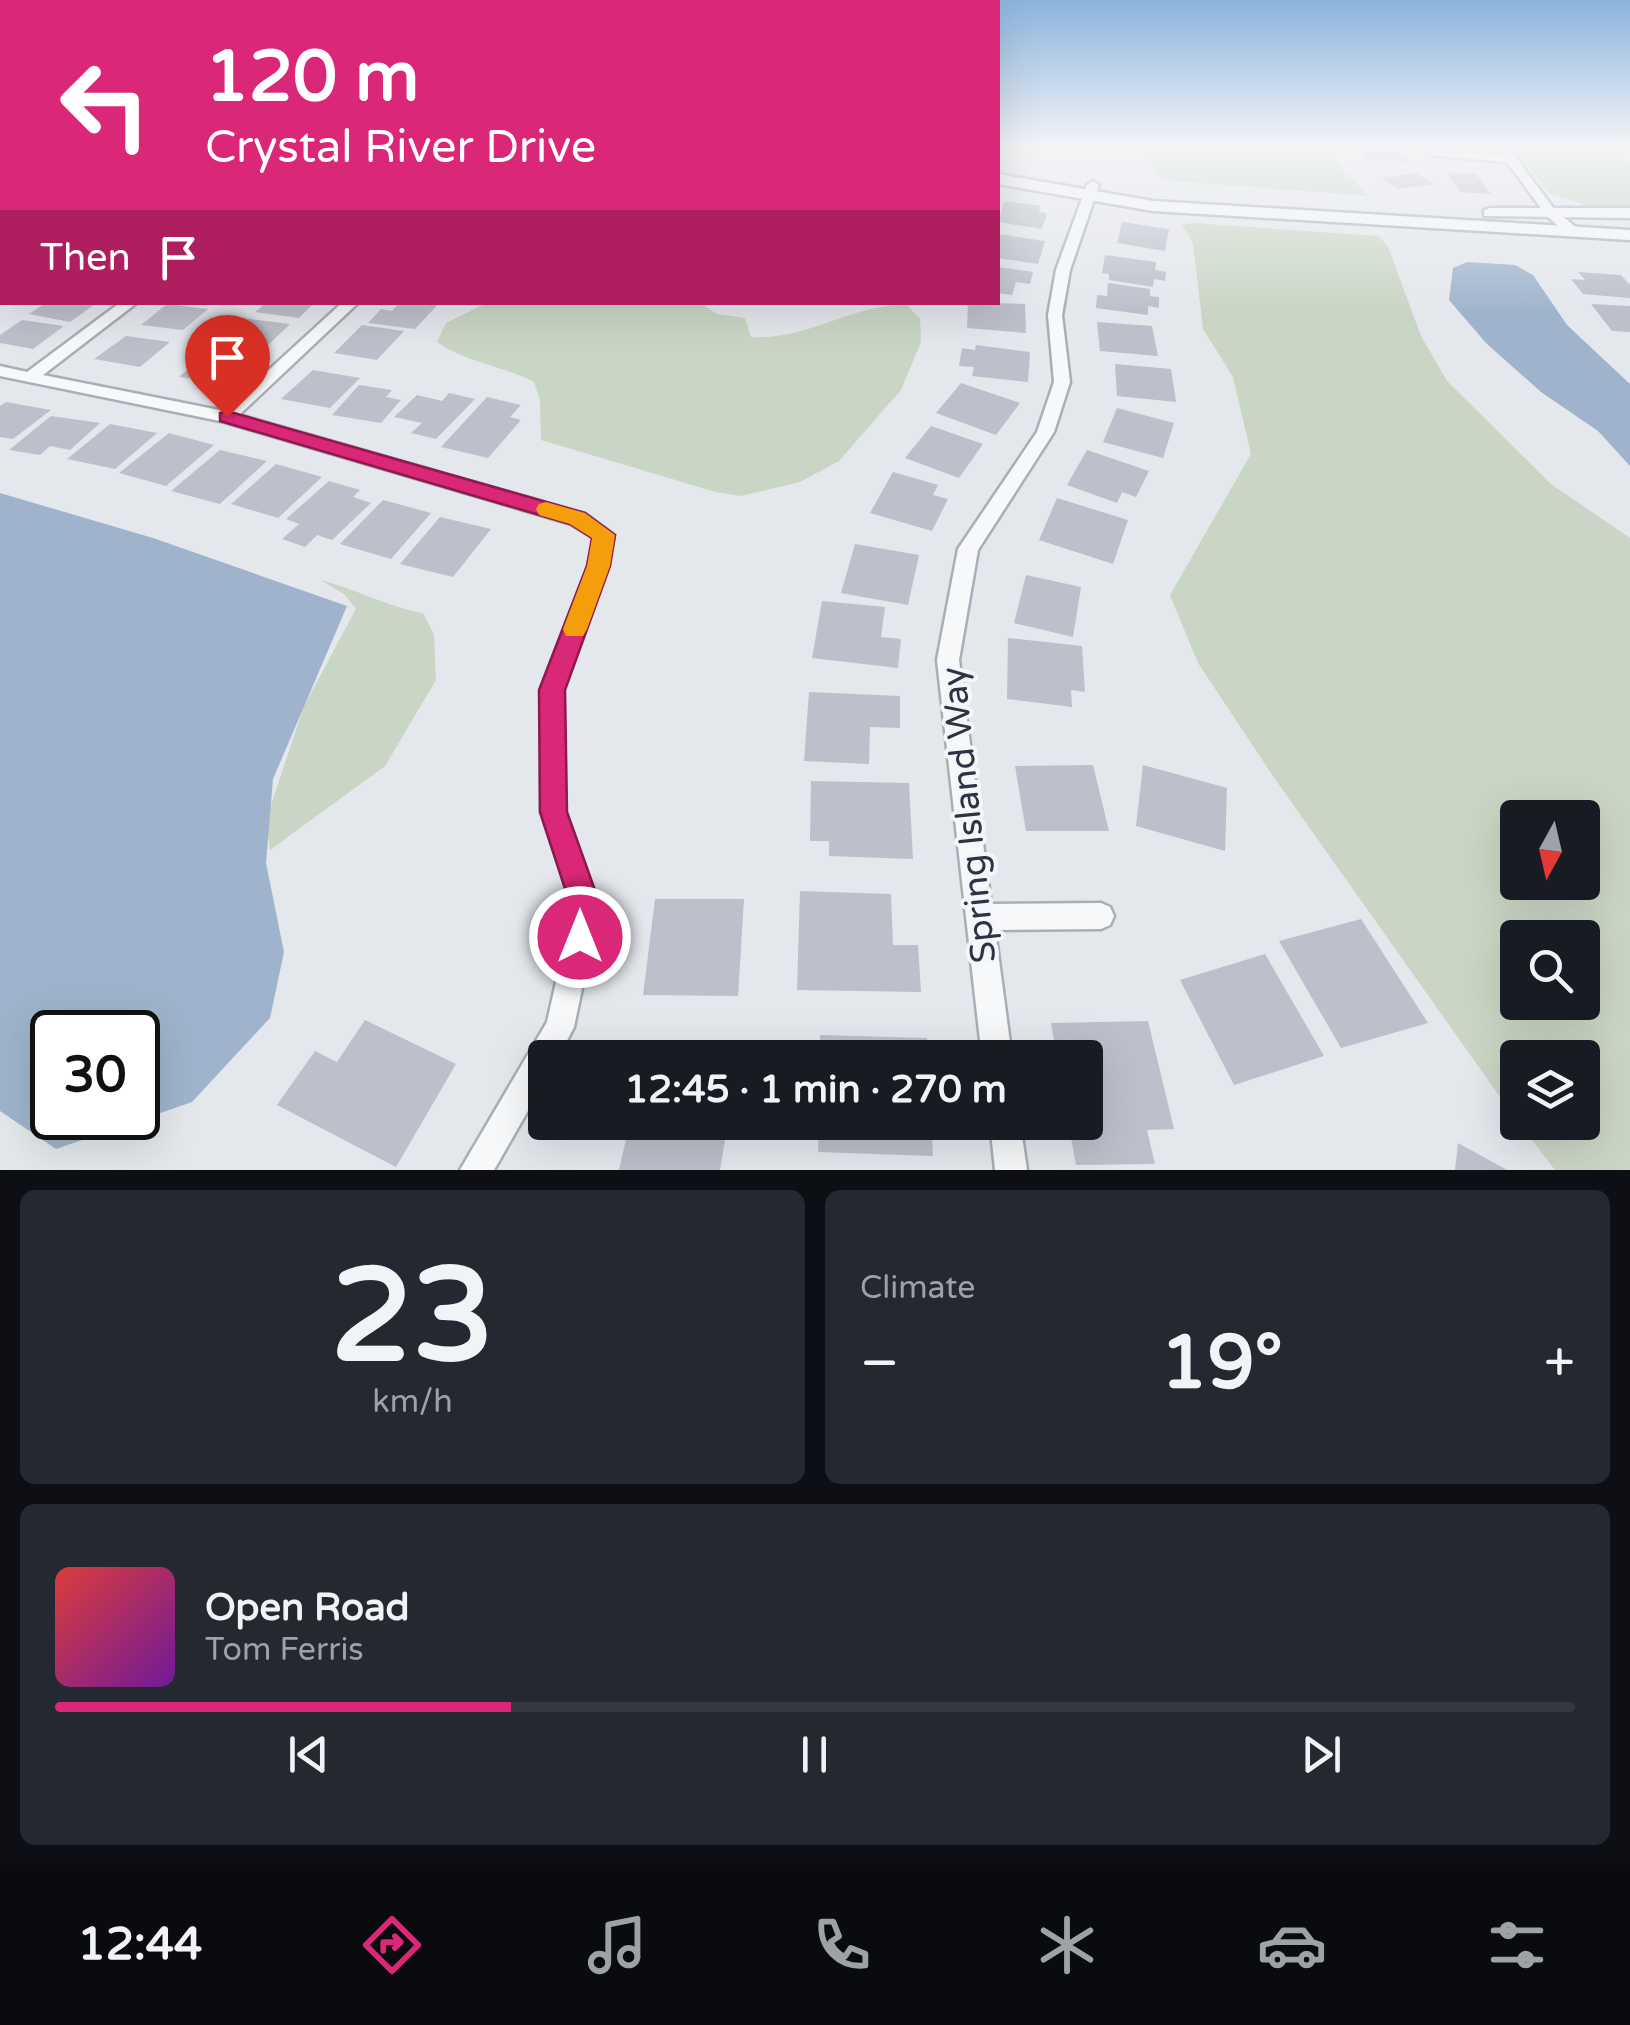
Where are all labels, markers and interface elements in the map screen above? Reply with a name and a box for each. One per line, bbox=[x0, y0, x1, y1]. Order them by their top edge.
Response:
text: 120 m bbox=[205, 36, 419, 120]
icon: left bbox=[40, 40, 170, 170]
text: Crystal River Drive bbox=[205, 121, 596, 175]
icon: arrive bbox=[151, 230, 206, 285]
text: Then bbox=[40, 235, 131, 281]
pin bbox=[185, 315, 270, 418]
icon: arrive bbox=[200, 330, 255, 385]
street label: Spring Island Way bbox=[933, 665, 1005, 965]
north arrow bbox=[1500, 800, 1600, 900]
map controls bbox=[1500, 800, 1600, 1140]
position arrow bbox=[528, 885, 632, 989]
button: search bbox=[1500, 920, 1600, 1020]
speed limit sign: 30 bbox=[30, 1010, 160, 1140]
button: layers bbox=[1500, 1040, 1600, 1140]
text: 12:45 · 1 min · 270 m bbox=[624, 1067, 1007, 1113]
text: 23 bbox=[331, 1240, 494, 1396]
text: Climate bbox=[860, 1269, 975, 1307]
text: 19° bbox=[1160, 1318, 1283, 1408]
text: − bbox=[860, 1331, 899, 1397]
text: + bbox=[1544, 1331, 1575, 1397]
text: km/h bbox=[372, 1383, 453, 1421]
text: Open Road bbox=[205, 1585, 410, 1631]
text: Tom Ferris bbox=[205, 1631, 364, 1669]
icon: previous bbox=[281, 1727, 336, 1782]
icon: pause bbox=[787, 1727, 842, 1782]
icon: next bbox=[1294, 1727, 1349, 1782]
icon: directions bbox=[357, 1910, 427, 1980]
icon: music bbox=[582, 1910, 652, 1980]
icon: phone bbox=[807, 1910, 877, 1980]
icon: climate bbox=[1032, 1910, 1102, 1980]
icon: car bbox=[1257, 1910, 1327, 1980]
icon: filters bbox=[1482, 1910, 1552, 1980]
text: 12:44 bbox=[78, 1918, 202, 1972]

